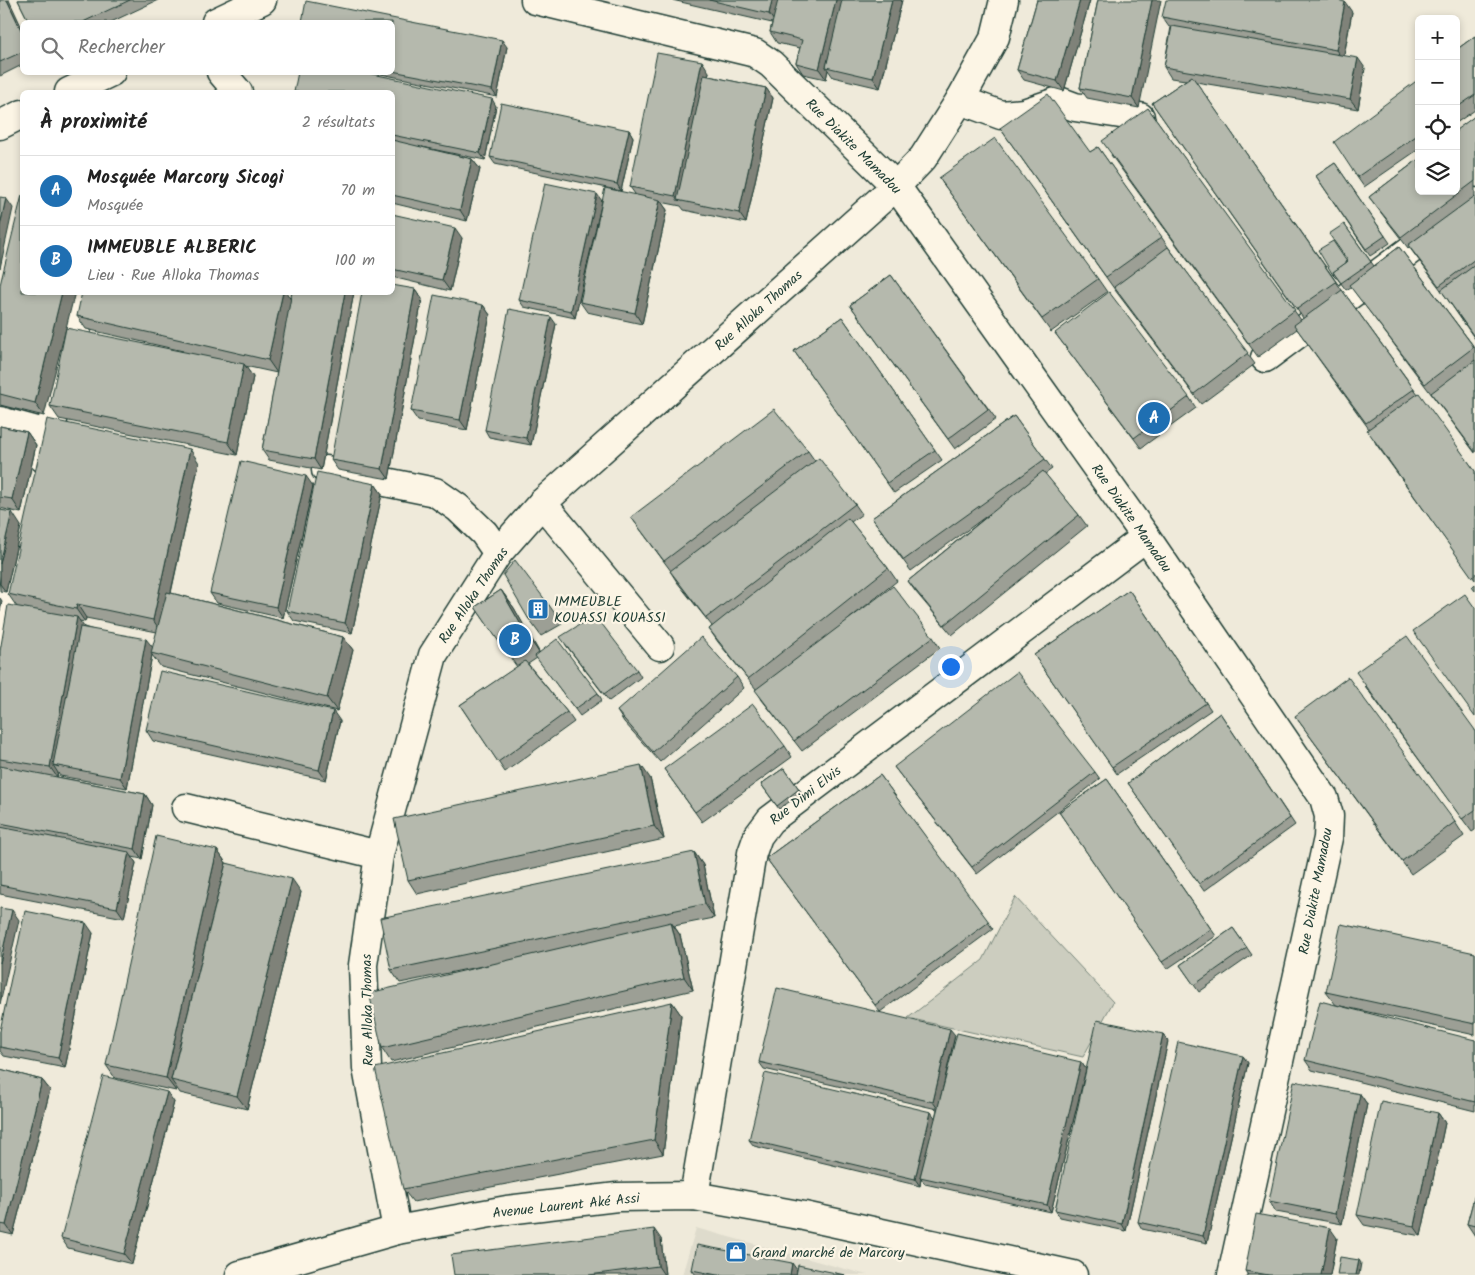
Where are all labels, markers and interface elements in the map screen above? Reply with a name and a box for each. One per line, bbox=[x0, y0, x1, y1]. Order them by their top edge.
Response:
map controls bbox=[1415, 15, 1460, 195]
button: + bbox=[1415, 15, 1460, 60]
search box bbox=[20, 20, 395, 75]
text: Rechercher bbox=[78, 33, 165, 63]
icon: search bbox=[38, 34, 66, 62]
button: − bbox=[1415, 60, 1460, 105]
street label: Rue Diakite Mamadou bbox=[800, 94, 907, 200]
button: locate bbox=[1415, 105, 1460, 150]
text: À proximité bbox=[40, 106, 147, 139]
text: 2 résultats bbox=[302, 110, 375, 135]
button: layers bbox=[1415, 150, 1460, 195]
text: Mosquée Marcory Sicogi bbox=[87, 163, 284, 193]
text: A bbox=[51, 178, 61, 203]
text: 70 m bbox=[340, 178, 375, 203]
text: Mosquée bbox=[87, 193, 143, 218]
text: IMMEUBLE ALBERIC bbox=[87, 233, 257, 263]
text: B bbox=[51, 248, 61, 273]
text: 100 m bbox=[335, 248, 375, 273]
text: Lieu · Rue Alloka Thomas bbox=[87, 263, 259, 288]
street label: Rue Alloka Thomas bbox=[710, 265, 808, 356]
pin: A bbox=[1138, 399, 1170, 437]
street label: Rue Diakite Mamadou bbox=[1085, 460, 1177, 578]
street label: Rue Alloka Thomas bbox=[433, 543, 514, 648]
place label: IMMEUBLE KOUASSI KOUASSI bbox=[554, 591, 666, 629]
building icon: IMMEUBLE KOUASSI KOUASSI bbox=[526, 597, 550, 621]
pin: B bbox=[499, 621, 531, 659]
your location bbox=[938, 654, 964, 680]
street label: Rue Dimi Elvis bbox=[765, 761, 846, 831]
street label: Rue Diakite Mamadou bbox=[1293, 826, 1339, 956]
street label: Rue Alloka Thomas bbox=[356, 954, 380, 1066]
street label: Avenue Laurent Aké Assi bbox=[491, 1187, 641, 1225]
shop icon: Grand marché de Marcory bbox=[724, 1240, 748, 1264]
place label: Grand marché de Marcory bbox=[752, 1242, 905, 1264]

